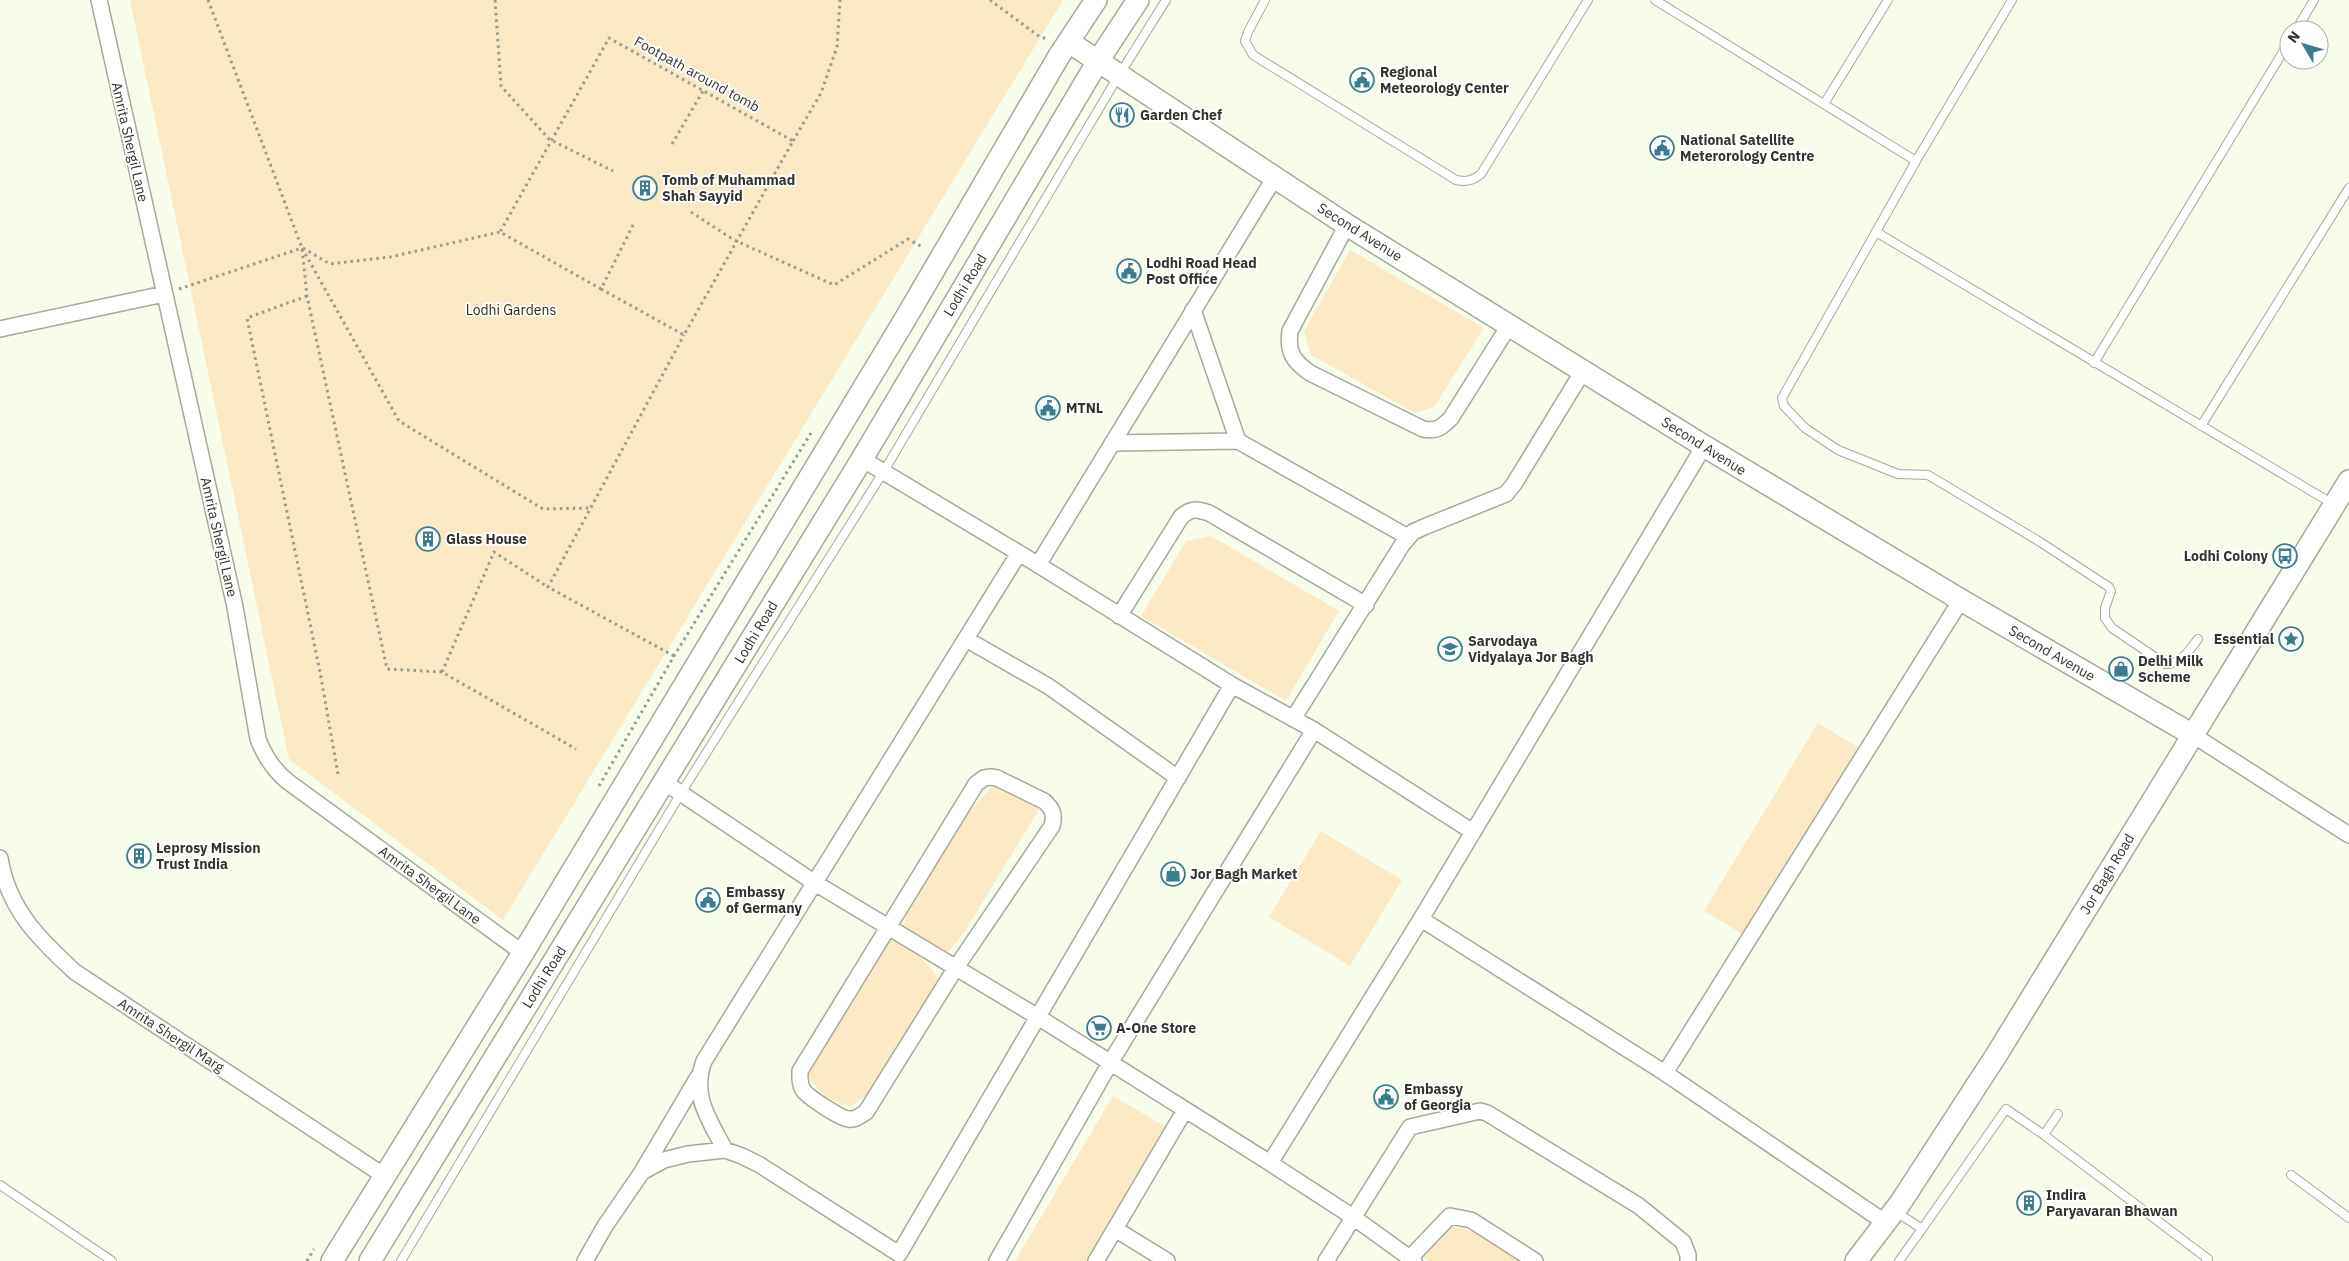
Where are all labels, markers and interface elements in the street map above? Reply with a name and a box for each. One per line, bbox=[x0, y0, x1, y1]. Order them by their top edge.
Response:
north arrow bbox=[2279, 20, 2329, 70]
text: N bbox=[2284, 27, 2304, 47]
street label: Footpath around tomb bbox=[631, 32, 763, 116]
place label: Regional Meteorology Center bbox=[1380, 63, 1509, 97]
public building icon: Regional Meteorology Center bbox=[1349, 67, 1375, 93]
street label: Amrita Shergil Lane bbox=[107, 80, 153, 204]
restaurant icon: Garden Chef bbox=[1109, 102, 1135, 128]
place label: Garden Chef bbox=[1140, 106, 1222, 124]
place label: National Satellite Meterorology Centre bbox=[1680, 131, 1814, 165]
public building icon: National Satellite Meterorology Centre bbox=[1649, 135, 1675, 161]
place label: Tomb of Muhammad Shah Sayyid bbox=[662, 171, 795, 205]
building icon: Tomb of Muhammad Shah Sayyid bbox=[632, 175, 658, 201]
street label: Second Avenue bbox=[1314, 199, 1406, 265]
street label: Lodhi Road bbox=[939, 250, 991, 320]
place label: Lodhi Road Head Post Office bbox=[1146, 254, 1257, 288]
public building icon: Lodhi Road Head Post Office bbox=[1116, 258, 1142, 284]
park label: Lodhi Gardens bbox=[466, 301, 556, 319]
public building icon: MTNL bbox=[1035, 395, 1061, 421]
place label: MTNL bbox=[1066, 399, 1103, 417]
street label: Second Avenue bbox=[1658, 413, 1750, 479]
street label: Amrita Shergil Lane bbox=[196, 475, 242, 599]
building icon: Glass House bbox=[415, 526, 441, 552]
place label: Glass House bbox=[446, 530, 527, 548]
bus stop icon: Lodhi Colony bbox=[2272, 543, 2298, 569]
place label: Lodhi Colony bbox=[2184, 547, 2269, 565]
street label: Lodhi Road bbox=[730, 597, 782, 667]
street label: Second Avenue bbox=[2006, 621, 2099, 685]
place icon: Essential bbox=[2278, 626, 2304, 652]
place label: Essential bbox=[2214, 630, 2274, 648]
place label: Sarvodaya Vidyalaya Jor Bagh bbox=[1468, 632, 1594, 666]
school or university icon: Sarvodaya Vidyalaya Jor Bagh bbox=[1437, 636, 1463, 662]
place label: Delhi Milk Scheme bbox=[2138, 652, 2204, 686]
shop icon: Delhi Milk Scheme bbox=[2108, 656, 2134, 682]
street label: Jor Bagh Road bbox=[2076, 830, 2138, 918]
place label: Leprosy Mission Trust India bbox=[156, 839, 261, 873]
street label: Amrita Shergil Lane bbox=[375, 842, 485, 928]
building icon: Leprosy Mission Trust India bbox=[126, 843, 152, 869]
shop icon: Jor Bagh Market bbox=[1160, 861, 1186, 887]
place label: Jor Bagh Market bbox=[1190, 865, 1297, 883]
place label: Embassy of Germany bbox=[726, 883, 802, 917]
public building icon: Embassy of Germany bbox=[695, 887, 721, 913]
street label: Lodhi Road bbox=[518, 943, 570, 1011]
street label: Amrita Shergil Marg bbox=[114, 994, 228, 1076]
supermarket icon: A-One Store bbox=[1086, 1015, 1112, 1041]
place label: A-One Store bbox=[1116, 1019, 1196, 1037]
place label: Embassy of Georgia bbox=[1404, 1080, 1471, 1114]
public building icon: Embassy of Georgia bbox=[1373, 1084, 1399, 1110]
place label: Indira Paryavaran Bhawan bbox=[2046, 1186, 2178, 1220]
building icon: Indira Paryavaran Bhawan bbox=[2016, 1190, 2042, 1216]

